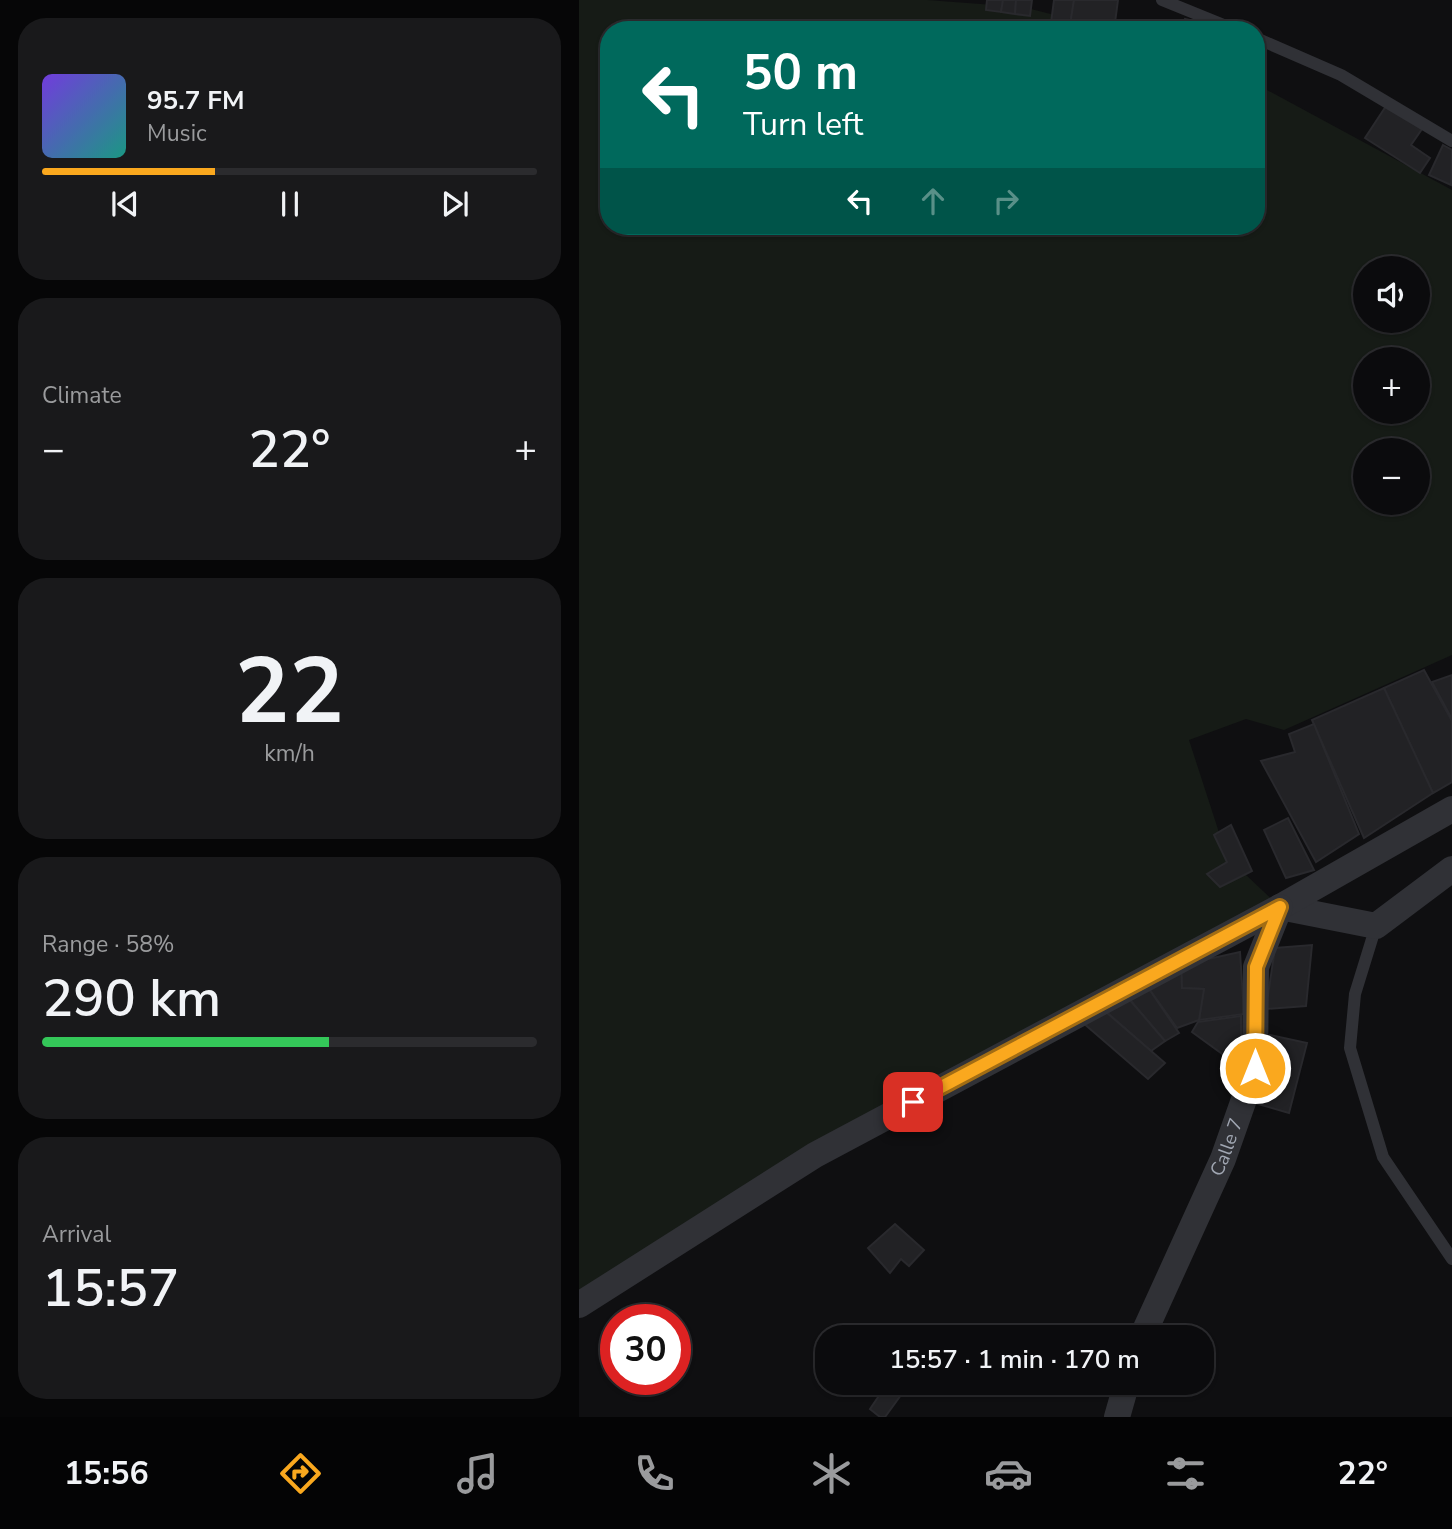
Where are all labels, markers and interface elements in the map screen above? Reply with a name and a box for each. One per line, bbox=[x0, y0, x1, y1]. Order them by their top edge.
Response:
text: 50 m bbox=[743, 39, 858, 106]
icon: left bbox=[628, 49, 719, 140]
text: 95.7 FM bbox=[147, 83, 244, 118]
text: Turn left bbox=[743, 103, 863, 146]
text: Music bbox=[147, 118, 207, 149]
icon: left bbox=[841, 182, 879, 220]
icon: ahead bbox=[914, 182, 952, 220]
icon: right bbox=[987, 182, 1025, 220]
icon: previous bbox=[106, 185, 144, 223]
icon: pause bbox=[271, 185, 309, 223]
icon: next bbox=[436, 185, 474, 223]
map controls bbox=[1353, 256, 1430, 515]
button: sound bbox=[1353, 256, 1430, 333]
button: + bbox=[1353, 347, 1430, 424]
text: Climate bbox=[42, 380, 122, 411]
text: 22° bbox=[249, 414, 330, 485]
text: − bbox=[42, 424, 65, 475]
text: + bbox=[514, 424, 537, 475]
button: − bbox=[1353, 438, 1430, 515]
text: 22 bbox=[235, 630, 344, 754]
text: km/h bbox=[264, 738, 315, 769]
text: Range · 58% bbox=[42, 929, 174, 960]
text: 290 km bbox=[42, 963, 221, 1034]
position arrow bbox=[1218, 1031, 1292, 1105]
pin bbox=[883, 1072, 943, 1132]
icon: arrive bbox=[894, 1083, 932, 1121]
street label: Calle 7 bbox=[1204, 1115, 1249, 1180]
text: Arrival bbox=[42, 1219, 111, 1250]
text: 15:57 bbox=[42, 1253, 179, 1324]
speed limit sign: 30 bbox=[600, 1304, 691, 1395]
text: 15:57 · 1 min · 170 m bbox=[889, 1342, 1140, 1377]
icon: directions bbox=[276, 1449, 325, 1498]
icon: music bbox=[453, 1449, 502, 1498]
icon: phone bbox=[630, 1449, 679, 1498]
icon: climate bbox=[807, 1449, 856, 1498]
icon: car bbox=[984, 1449, 1033, 1498]
icon: filters bbox=[1161, 1449, 1210, 1498]
text: 15:56 bbox=[64, 1452, 149, 1495]
text: 22° bbox=[1337, 1452, 1388, 1495]

